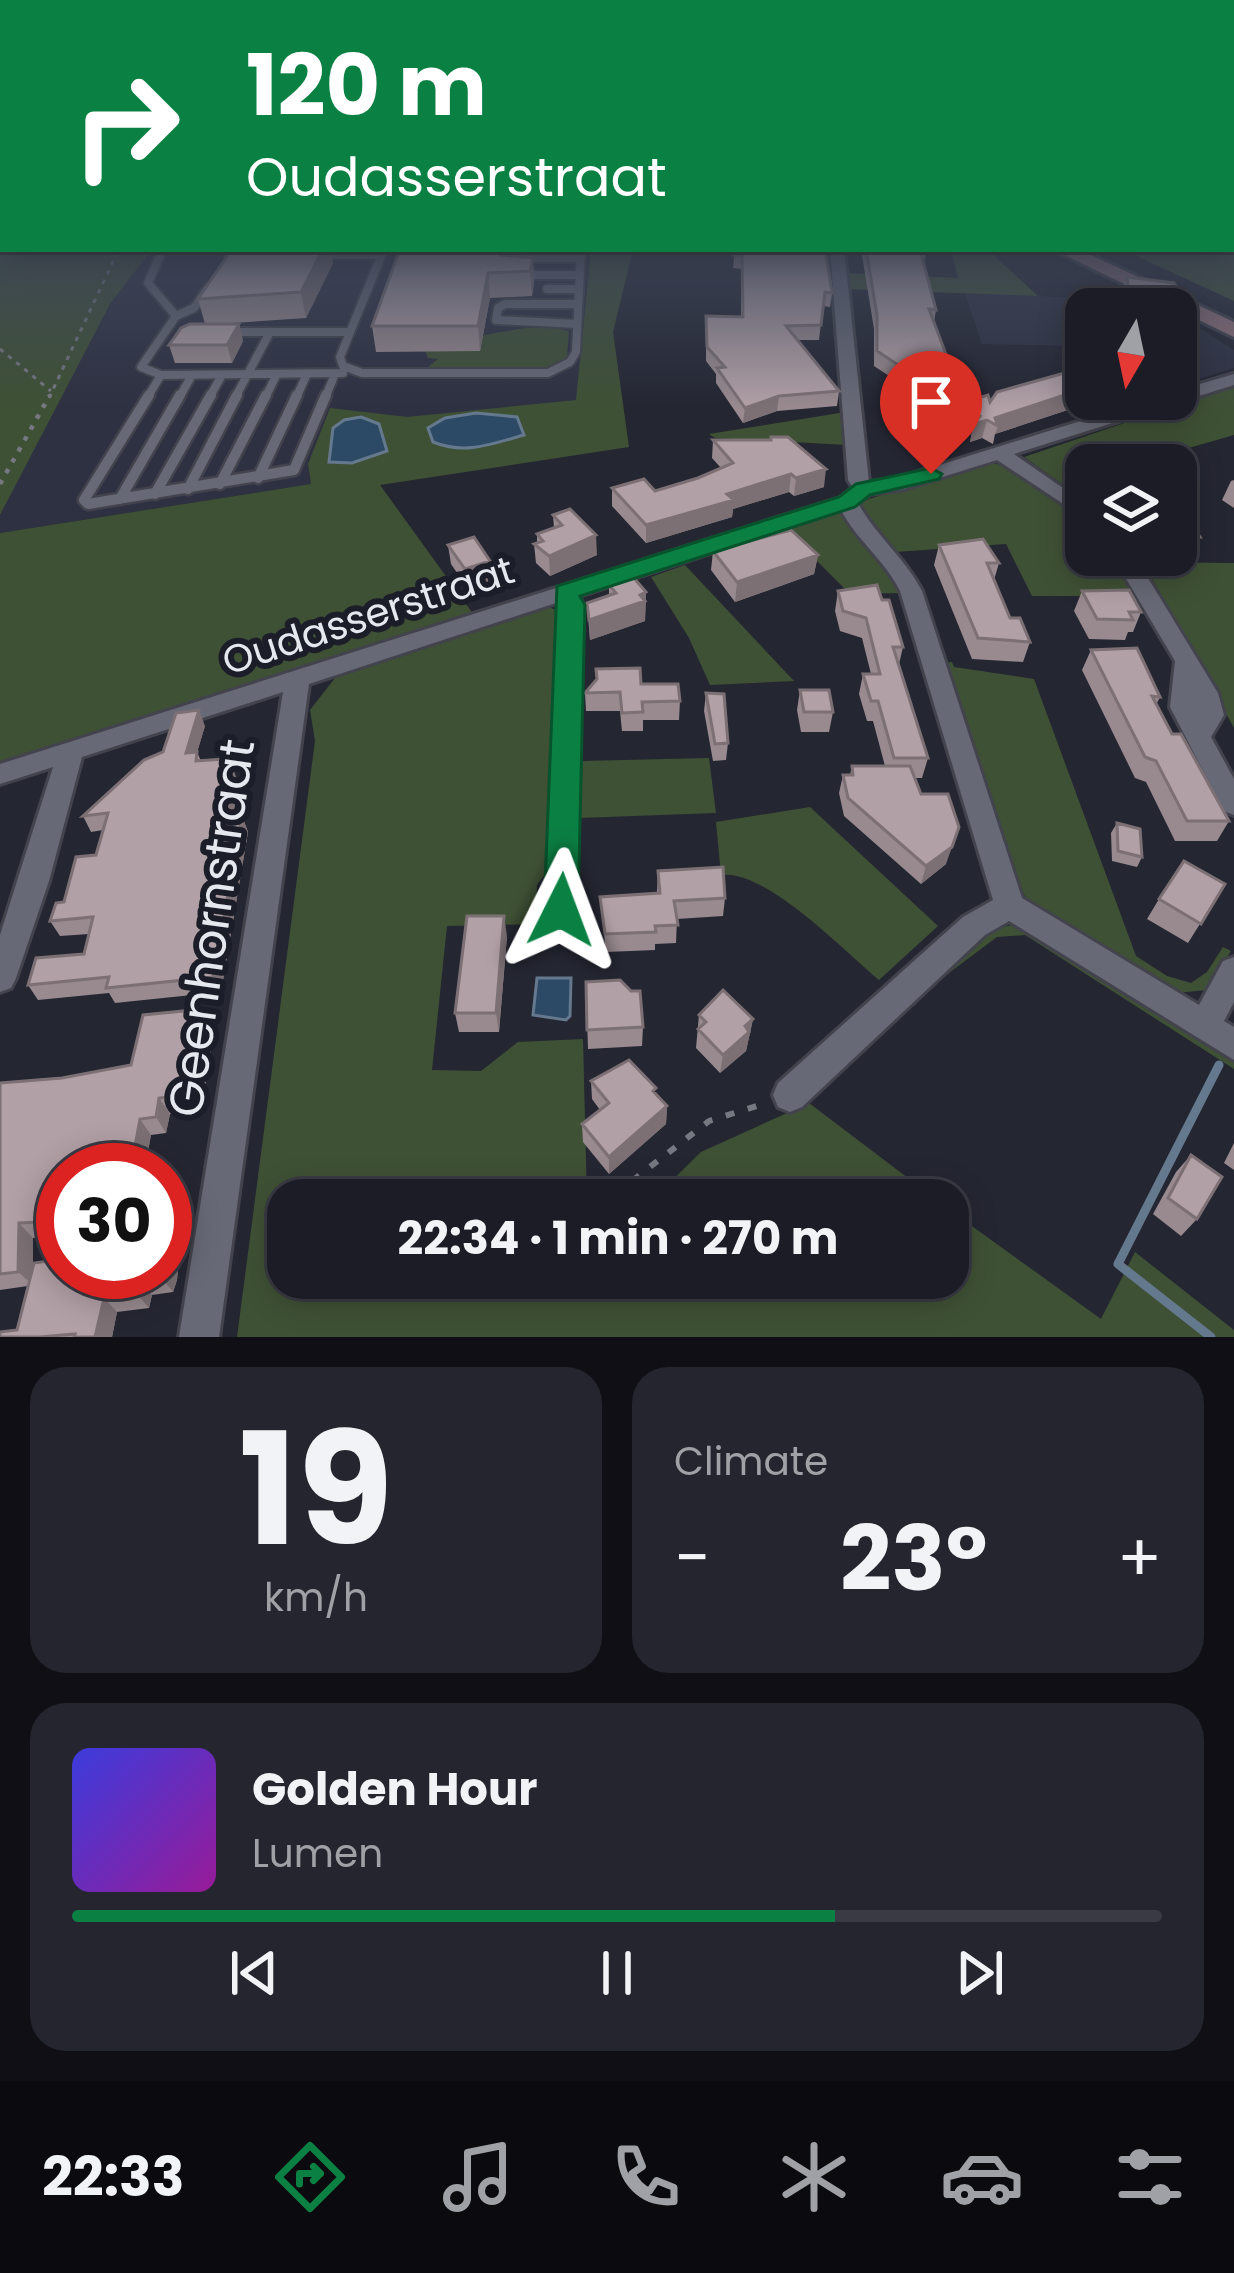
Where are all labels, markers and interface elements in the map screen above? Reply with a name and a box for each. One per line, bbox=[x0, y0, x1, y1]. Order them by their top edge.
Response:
text: 120 m bbox=[246, 27, 487, 144]
icon: right bbox=[48, 48, 204, 204]
text: Oudasserstraat bbox=[246, 139, 667, 215]
north arrow bbox=[1065, 288, 1197, 420]
map controls bbox=[1065, 288, 1197, 576]
pin bbox=[880, 351, 982, 474]
icon: arrive bbox=[898, 369, 964, 435]
button: layers bbox=[1065, 444, 1197, 576]
street label: Oudasserstraat bbox=[215, 542, 521, 689]
street label: Geenhornstraat bbox=[152, 735, 271, 1121]
position arrow bbox=[498, 847, 624, 973]
speed limit sign: 30 bbox=[36, 1143, 192, 1299]
text: 22:34 · 1 min · 270 m bbox=[398, 1207, 838, 1270]
text: 19 bbox=[239, 1380, 393, 1599]
text: Climate bbox=[674, 1434, 828, 1489]
text: 23° bbox=[840, 1495, 987, 1622]
text: − bbox=[674, 1512, 710, 1604]
text: + bbox=[1117, 1512, 1162, 1604]
text: km/h bbox=[264, 1570, 368, 1625]
text: Golden Hour bbox=[252, 1758, 538, 1821]
text: Lumen bbox=[252, 1826, 383, 1881]
icon: previous bbox=[221, 1940, 287, 2006]
icon: pause bbox=[584, 1940, 650, 2006]
icon: next bbox=[947, 1940, 1013, 2006]
icon: directions bbox=[268, 2135, 352, 2219]
icon: music bbox=[436, 2135, 520, 2219]
icon: phone bbox=[604, 2135, 688, 2219]
icon: climate bbox=[772, 2135, 856, 2219]
icon: car bbox=[940, 2135, 1024, 2219]
icon: filters bbox=[1108, 2135, 1192, 2219]
text: 22:33 bbox=[42, 2139, 184, 2215]

